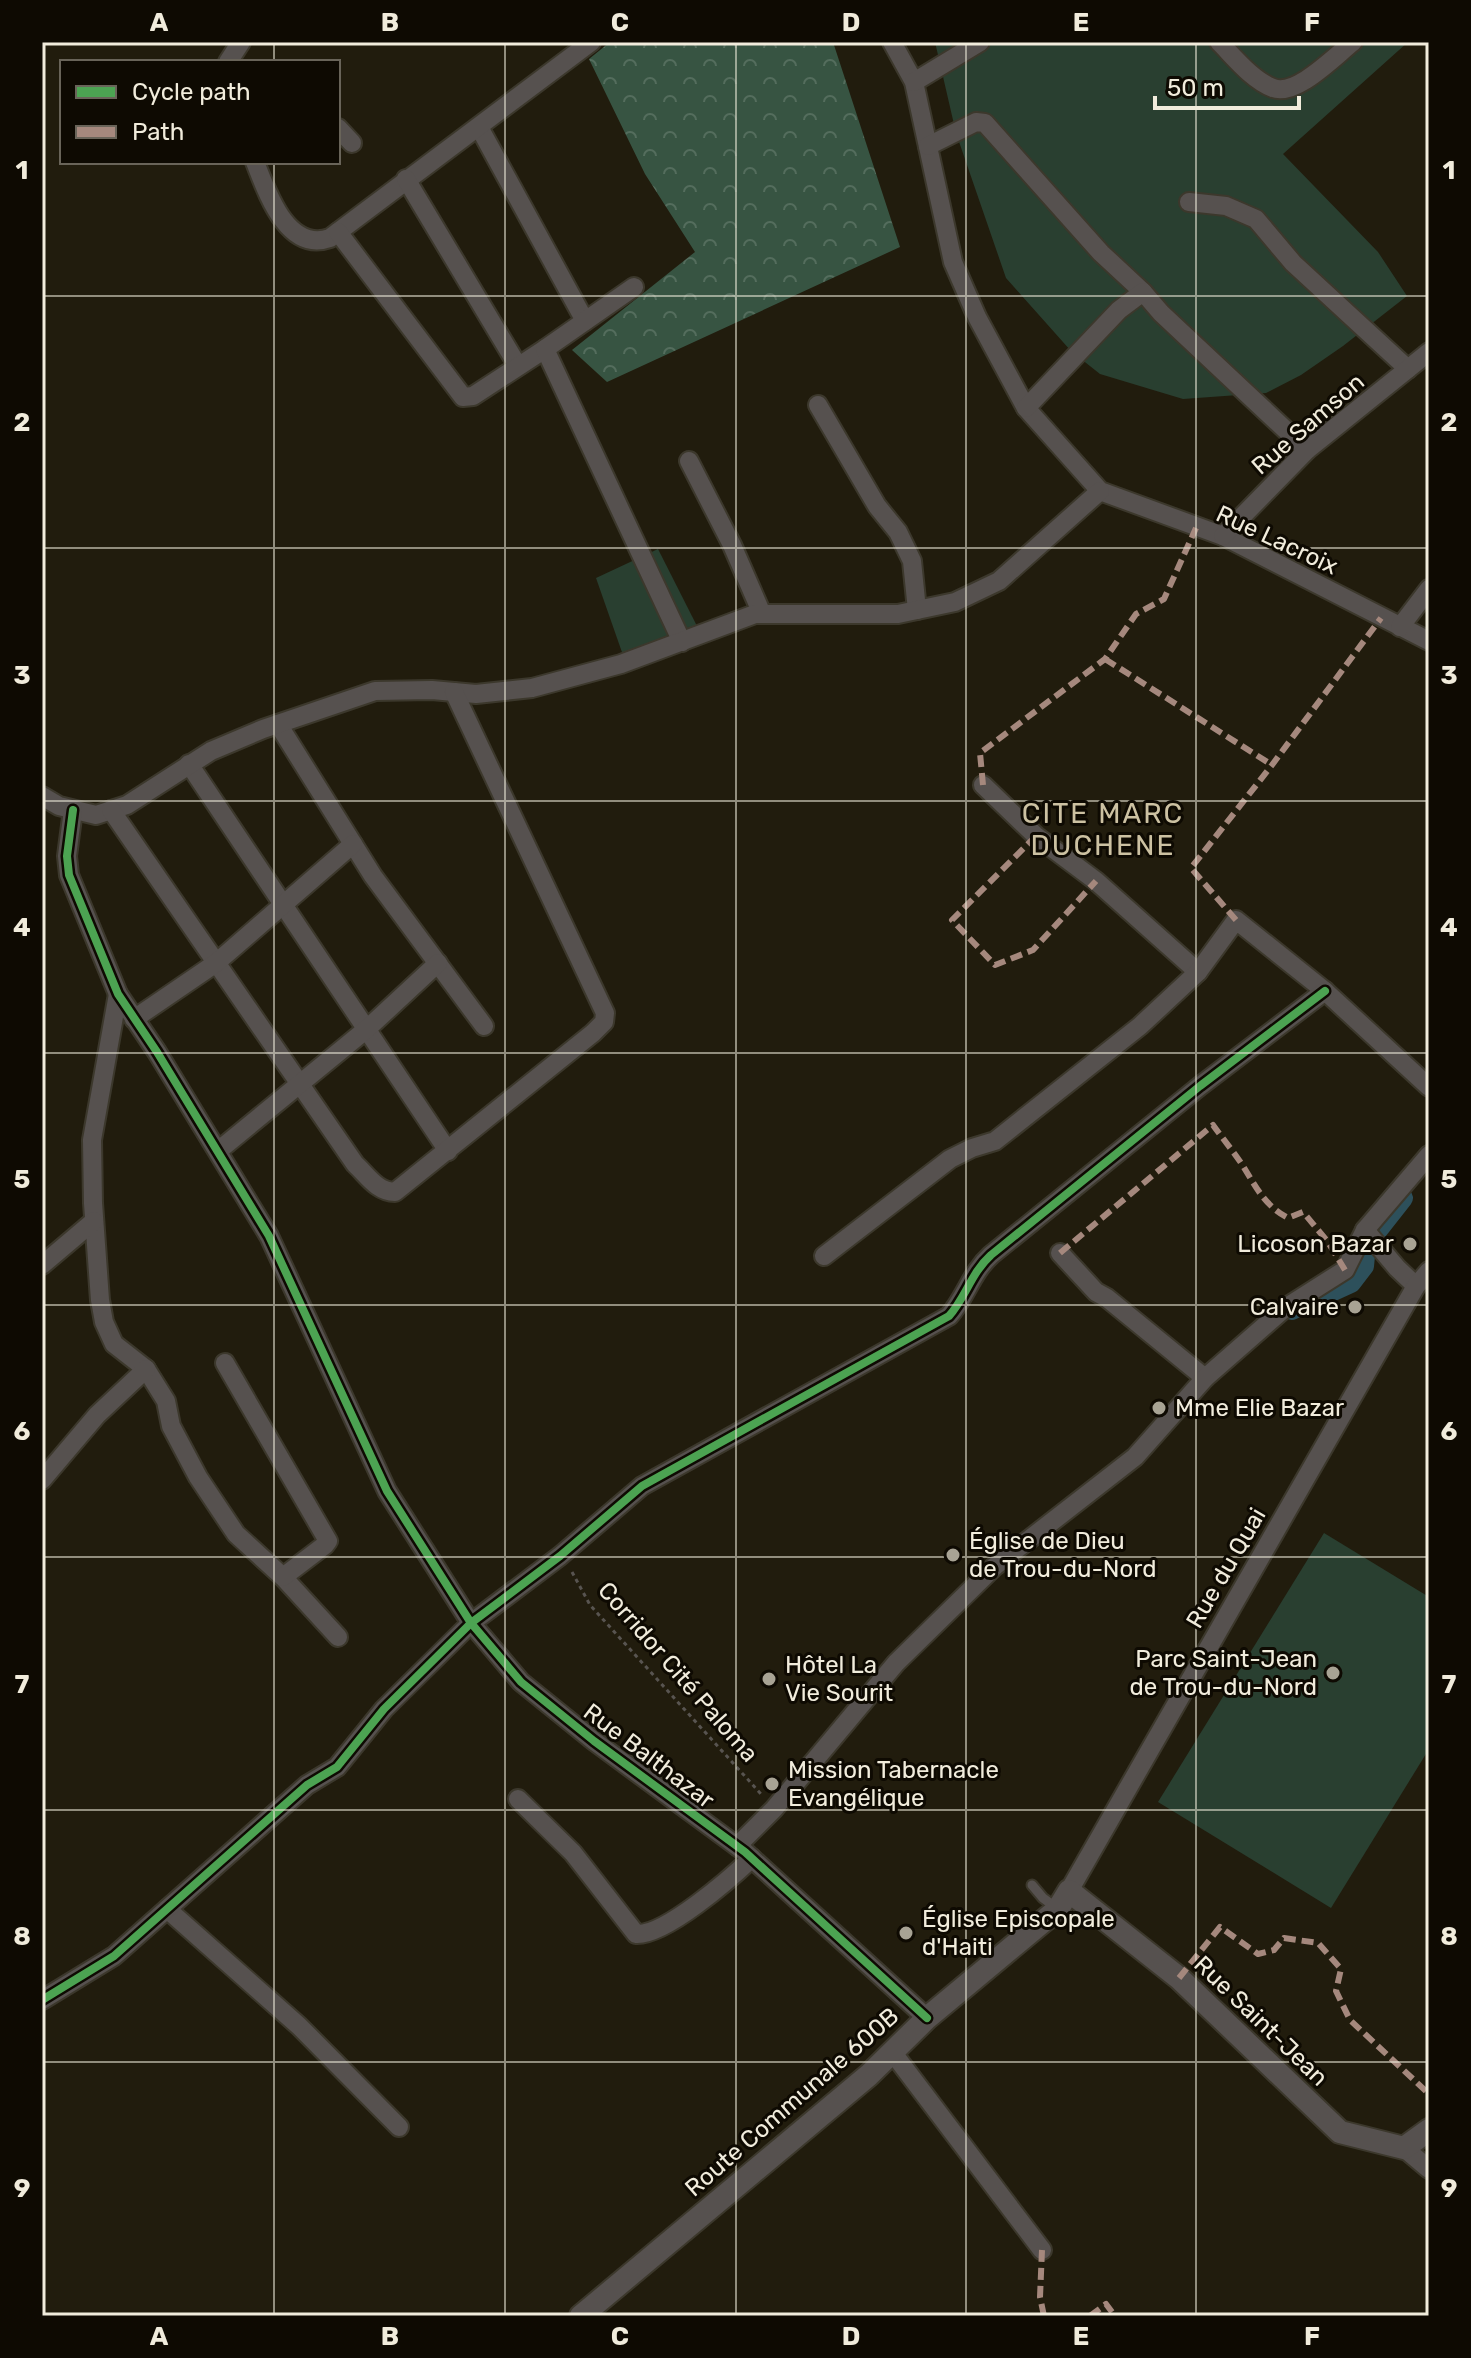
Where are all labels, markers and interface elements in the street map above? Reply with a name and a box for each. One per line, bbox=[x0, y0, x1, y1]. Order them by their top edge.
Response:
text: A bbox=[150, 7, 169, 38]
text: B bbox=[381, 7, 399, 38]
text: C bbox=[611, 7, 629, 38]
text: D bbox=[842, 7, 860, 38]
text: E bbox=[1073, 7, 1089, 38]
text: F bbox=[1304, 7, 1320, 38]
legend bbox=[60, 60, 340, 164]
scale bar bbox=[1155, 60, 1299, 110]
text: 50 m bbox=[1167, 74, 1224, 102]
text: Cycle path bbox=[132, 78, 251, 106]
text: Path bbox=[132, 118, 184, 146]
text: 1 bbox=[16, 155, 28, 186]
text: 1 bbox=[1443, 155, 1455, 186]
street label: Rue Samson bbox=[1246, 368, 1370, 480]
text: 2 bbox=[14, 407, 30, 438]
text: 2 bbox=[1441, 407, 1457, 438]
street label: Rue Lacroix bbox=[1212, 500, 1342, 580]
text: 3 bbox=[13, 660, 31, 691]
text: 3 bbox=[1440, 660, 1458, 691]
district label: CITE MARC DUCHENE bbox=[1022, 797, 1184, 862]
text: 4 bbox=[13, 912, 31, 943]
text: 4 bbox=[1440, 912, 1458, 943]
text: 5 bbox=[14, 1164, 30, 1195]
text: 5 bbox=[1441, 1164, 1457, 1195]
place label: Licoson Bazar bbox=[1237, 1230, 1394, 1258]
marker: Licoson Bazar bbox=[1401, 1235, 1419, 1253]
place label: Calvaire bbox=[1250, 1293, 1339, 1321]
marker: Calvaire bbox=[1346, 1298, 1364, 1316]
place label: Mme Elie Bazar bbox=[1175, 1394, 1344, 1422]
marker: Mme Elie Bazar bbox=[1150, 1399, 1168, 1417]
text: 6 bbox=[14, 1416, 31, 1447]
text: 6 bbox=[1441, 1416, 1458, 1447]
street label: Rue du Quai bbox=[1180, 1503, 1272, 1633]
place label: Église de Dieu de Trou-du-Nord bbox=[969, 1527, 1156, 1583]
marker: Église de Dieu de Trou-du-Nord bbox=[944, 1546, 962, 1564]
street label: Corridor Cité Paloma bbox=[592, 1576, 764, 1768]
place label: Parc Saint-Jean de Trou-du-Nord bbox=[1130, 1645, 1317, 1701]
place label: Hôtel La Vie Sourit bbox=[785, 1651, 893, 1707]
marker: Parc Saint-Jean de Trou-du-Nord bbox=[1324, 1664, 1342, 1682]
text: 7 bbox=[15, 1669, 30, 1700]
text: 7 bbox=[1442, 1669, 1457, 1700]
marker: Hôtel La Vie Sourit bbox=[760, 1670, 778, 1688]
street label: Rue Balthazar bbox=[578, 1698, 720, 1814]
place label: Mission Tabernacle Evangélique bbox=[788, 1756, 999, 1812]
marker: Mission Tabernacle Evangélique bbox=[763, 1775, 781, 1793]
place label: Église Episcopale d'Haiti bbox=[922, 1905, 1115, 1961]
text: 8 bbox=[13, 1921, 31, 1952]
text: 8 bbox=[1440, 1921, 1458, 1952]
marker: Église Episcopale d'Haiti bbox=[897, 1924, 915, 1942]
street label: Rue Saint-Jean bbox=[1188, 1950, 1334, 2092]
street label: Route Communale 600B bbox=[680, 2002, 904, 2202]
text: 9 bbox=[14, 2173, 30, 2204]
text: 9 bbox=[1441, 2173, 1457, 2204]
text: A bbox=[150, 2321, 169, 2352]
text: B bbox=[381, 2321, 399, 2352]
text: C bbox=[611, 2321, 629, 2352]
text: D bbox=[842, 2321, 860, 2352]
text: E bbox=[1073, 2321, 1089, 2352]
text: F bbox=[1304, 2321, 1320, 2352]

